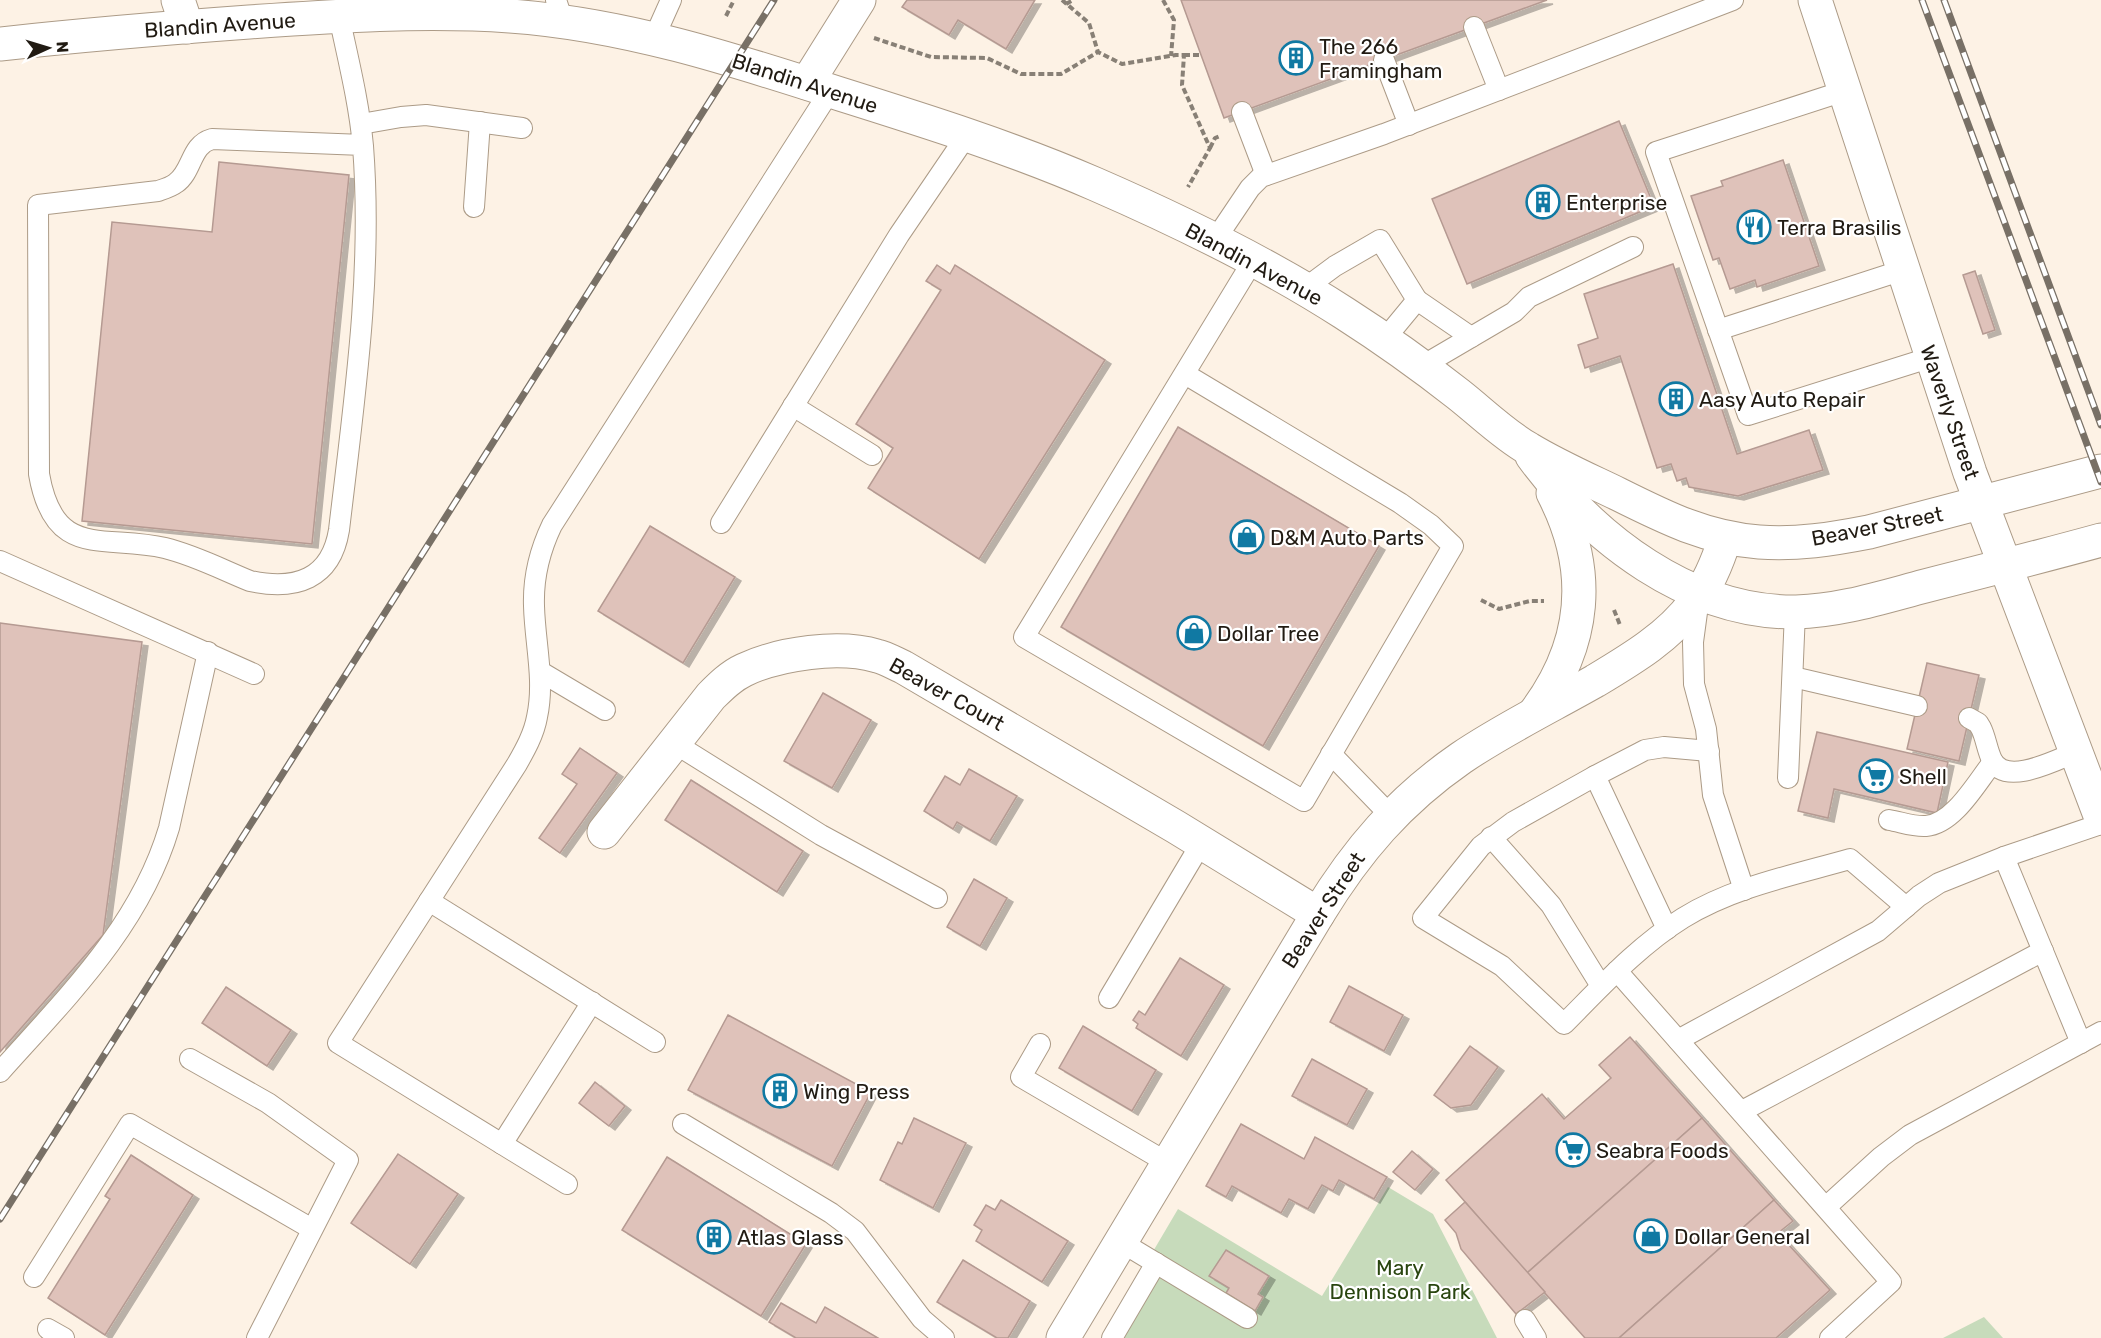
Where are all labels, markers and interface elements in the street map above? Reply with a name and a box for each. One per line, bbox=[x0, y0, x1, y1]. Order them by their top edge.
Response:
street label: Blandin Avenue bbox=[143, 7, 297, 43]
north arrow bbox=[18, 18, 78, 78]
place label: The 266 Framingham bbox=[1319, 34, 1442, 83]
building icon: The 266 Framingham bbox=[1278, 40, 1314, 76]
text: N bbox=[53, 41, 72, 53]
street label: Blandin Avenue bbox=[729, 48, 881, 118]
building icon: Enterprise bbox=[1525, 184, 1561, 220]
place label: Enterprise bbox=[1566, 190, 1667, 215]
restaurant icon: Terra Brasilis bbox=[1736, 209, 1772, 245]
place label: Terra Brasilis bbox=[1777, 215, 1902, 240]
street label: Blandin Avenue bbox=[1181, 217, 1327, 311]
street label: Waverly Street bbox=[1915, 341, 1985, 483]
building icon: Aasy Auto Repair bbox=[1658, 381, 1694, 417]
place label: Aasy Auto Repair bbox=[1699, 387, 1865, 412]
street label: Beaver Street bbox=[1809, 501, 1945, 551]
shop icon: D&M Auto Parts bbox=[1229, 519, 1265, 555]
place label: D&M Auto Parts bbox=[1270, 525, 1424, 550]
shop icon: Dollar Tree bbox=[1176, 615, 1212, 651]
place label: Dollar Tree bbox=[1217, 621, 1319, 646]
street label: Beaver Court bbox=[885, 652, 1009, 736]
supermarket icon: Shell bbox=[1858, 758, 1894, 794]
place label: Shell bbox=[1899, 764, 1947, 789]
street label: Beaver Street bbox=[1276, 847, 1370, 973]
building icon: Wing Press bbox=[762, 1073, 798, 1109]
place label: Wing Press bbox=[803, 1079, 910, 1104]
supermarket icon: Seabra Foods bbox=[1555, 1132, 1591, 1168]
place label: Seabra Foods bbox=[1596, 1138, 1729, 1163]
shop icon: Dollar General bbox=[1633, 1218, 1669, 1254]
building icon: Atlas Glass bbox=[696, 1219, 732, 1255]
place label: Dollar General bbox=[1674, 1224, 1810, 1249]
place label: Atlas Glass bbox=[737, 1225, 844, 1250]
park label: Mary Dennison Park bbox=[1329, 1255, 1471, 1304]

